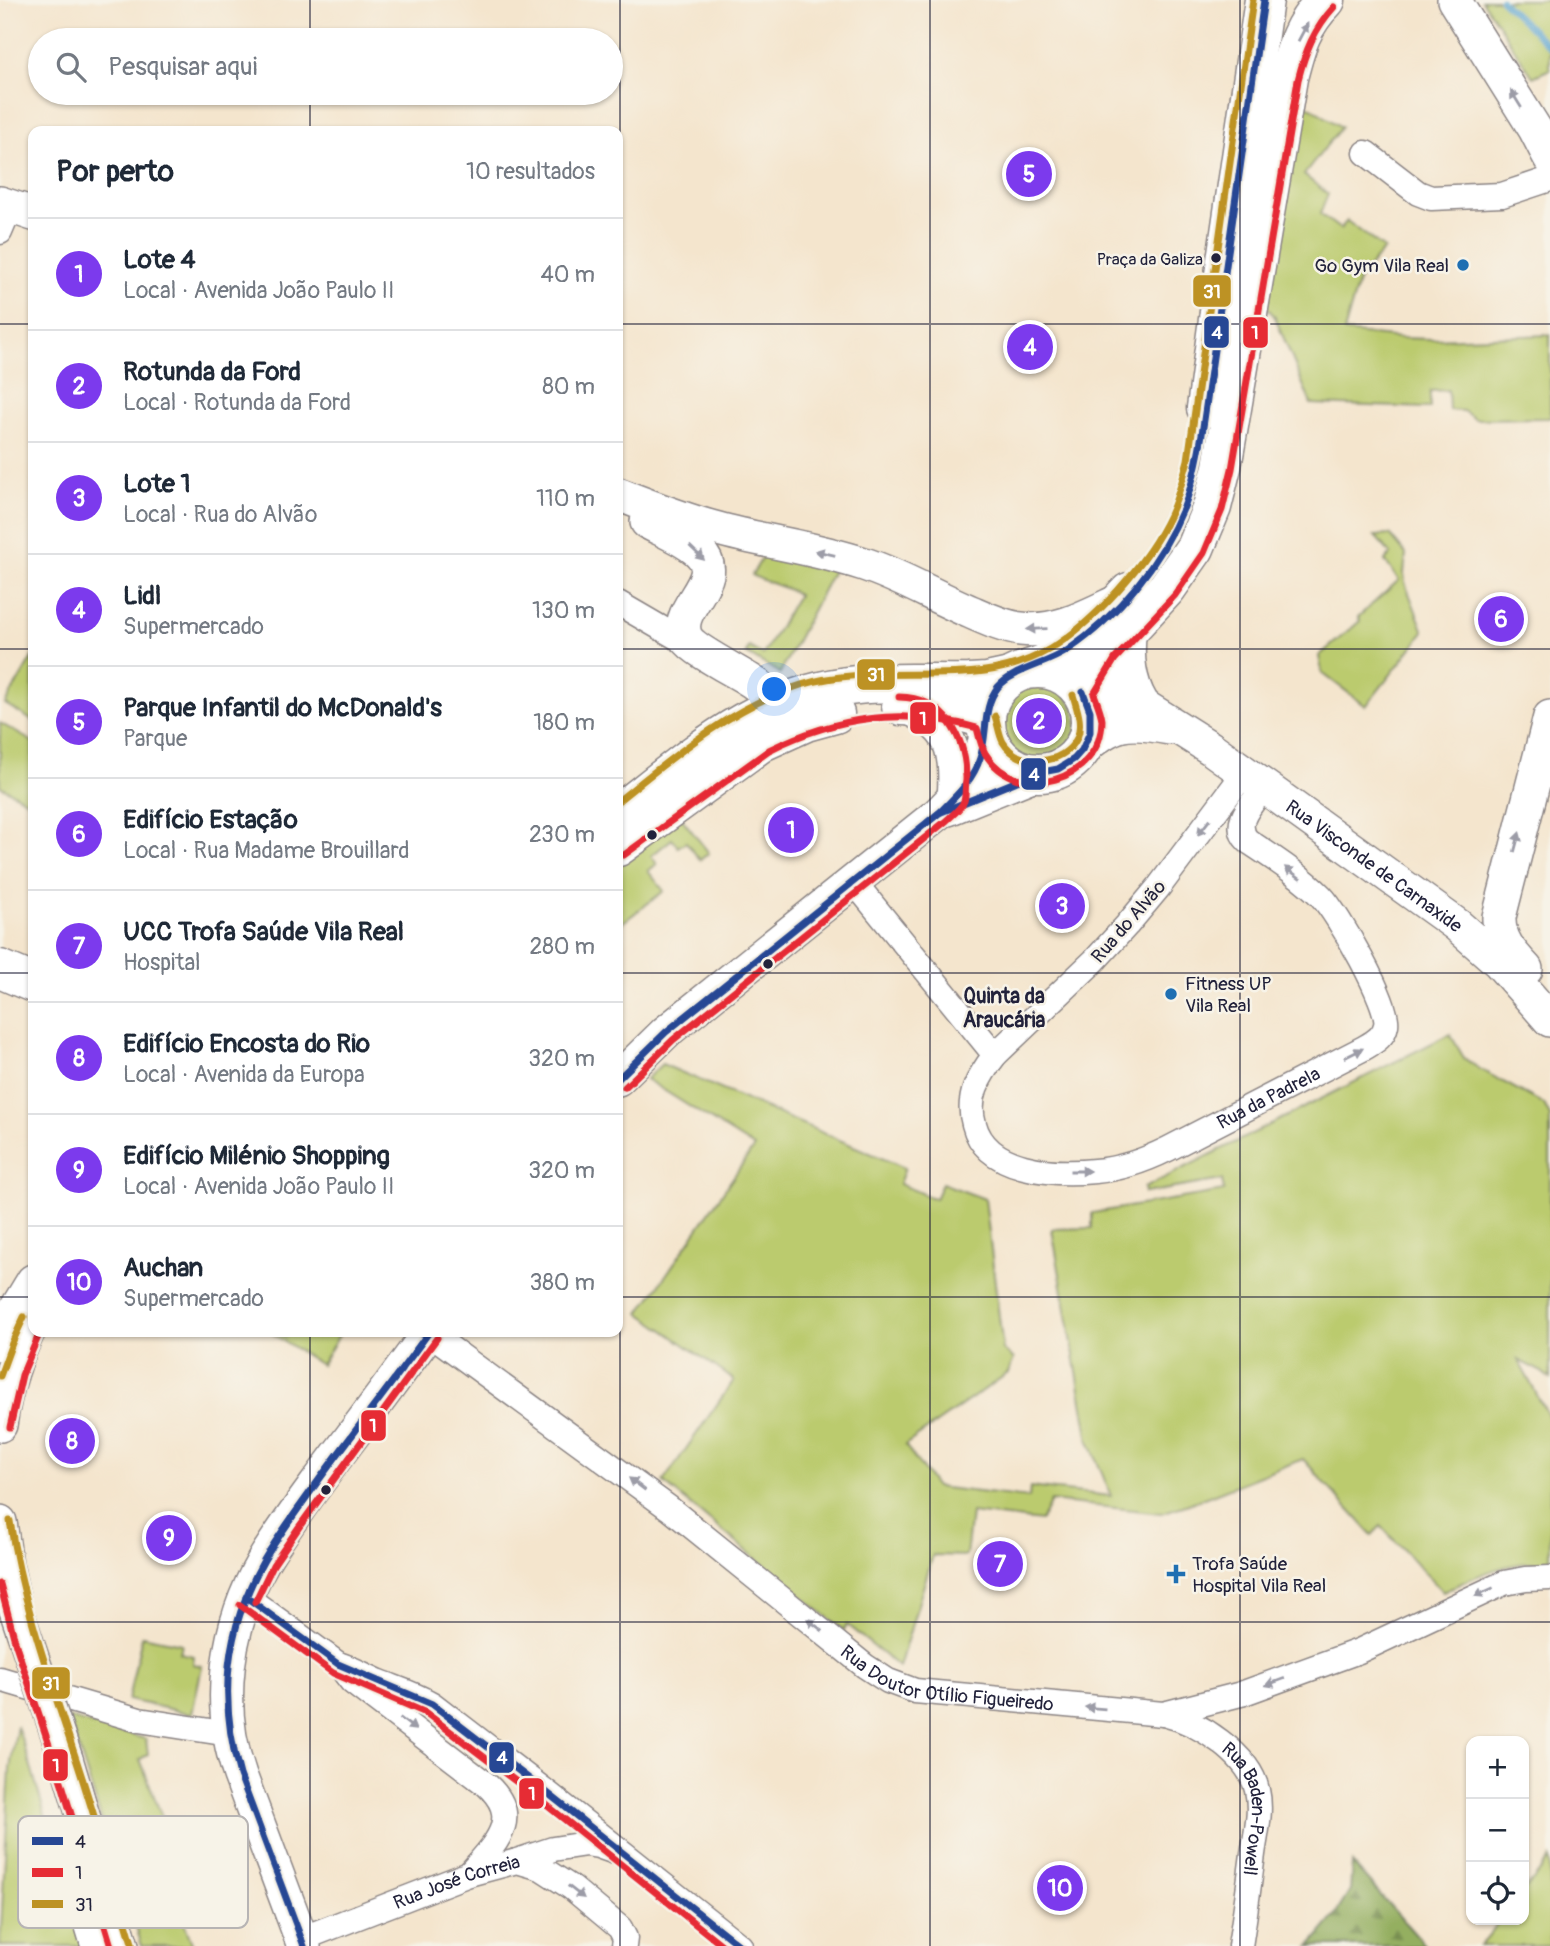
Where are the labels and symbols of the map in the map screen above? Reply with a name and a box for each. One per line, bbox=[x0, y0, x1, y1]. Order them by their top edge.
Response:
one-way arrow bbox=[1297, 22, 1308, 42]
one-way arrow bbox=[1510, 89, 1523, 109]
pin: 5 bbox=[1006, 148, 1052, 200]
place label: Praça da Galiza bbox=[1097, 249, 1203, 270]
marker: Praça da Galiza bbox=[1209, 251, 1223, 265]
place label: Go Gym Vila Real bbox=[1314, 254, 1449, 278]
marker: Go Gym Vila Real bbox=[1455, 257, 1471, 273]
line badge: 31 bbox=[1192, 274, 1232, 308]
text: 31 bbox=[1203, 280, 1221, 304]
line badge: 4 bbox=[1203, 315, 1230, 349]
line badge: 1 bbox=[1242, 316, 1269, 349]
pin: 4 bbox=[1007, 321, 1053, 373]
text: 4 bbox=[1211, 321, 1223, 345]
text: 1 bbox=[1251, 321, 1259, 345]
one-way arrow bbox=[688, 545, 706, 561]
one-way arrow bbox=[814, 547, 836, 558]
pin: 6 bbox=[1478, 593, 1524, 645]
one-way arrow bbox=[1026, 623, 1048, 634]
line badge: 31 bbox=[856, 658, 896, 691]
text: 31 bbox=[867, 663, 885, 687]
your location bbox=[757, 672, 791, 706]
pin: 2 bbox=[1016, 695, 1062, 747]
line badge: 1 bbox=[909, 701, 937, 735]
text: 1 bbox=[919, 707, 927, 731]
line badge: 4 bbox=[1020, 757, 1047, 791]
text: 4 bbox=[1028, 763, 1040, 787]
street label: Rua Visconde de Carnaxide bbox=[1281, 795, 1467, 938]
pin: 1 bbox=[768, 804, 814, 856]
one-way arrow bbox=[1197, 817, 1212, 835]
unlabelled marker bbox=[645, 828, 659, 842]
one-way arrow bbox=[1512, 831, 1523, 853]
one-way arrow bbox=[1284, 866, 1302, 880]
street label: Rua do Alvão bbox=[1086, 875, 1171, 968]
pin: 3 bbox=[1039, 880, 1085, 932]
unlabelled marker bbox=[761, 957, 775, 971]
place label: Fitness UP Vila Real bbox=[1185, 972, 1272, 1018]
district label: Quinta da Araucária bbox=[963, 983, 1045, 1034]
marker: Fitness UP Vila Real bbox=[1163, 986, 1179, 1002]
one-way arrow bbox=[1344, 1047, 1364, 1059]
street label: Rua da Padrela bbox=[1213, 1062, 1324, 1135]
one-way arrow bbox=[1069, 1165, 1091, 1177]
line badge: 1 bbox=[360, 1409, 387, 1442]
text: 1 bbox=[369, 1414, 377, 1438]
pin: 8 bbox=[49, 1415, 95, 1467]
one-way arrow bbox=[628, 1477, 646, 1491]
unlabelled marker bbox=[319, 1483, 333, 1497]
pin: 9 bbox=[146, 1512, 192, 1564]
pin: 7 bbox=[977, 1538, 1023, 1590]
place label: Trofa Saúde Hospital Vila Real bbox=[1192, 1552, 1326, 1598]
marker: Trofa Saúde Hospital Vila Real bbox=[1166, 1564, 1186, 1584]
one-way arrow bbox=[1474, 1586, 1494, 1597]
one-way arrow bbox=[807, 1618, 825, 1633]
street label: Rua Doutor Otílio Figueiredo bbox=[835, 1640, 1054, 1717]
line badge: 31 bbox=[31, 1666, 71, 1700]
text: 31 bbox=[42, 1672, 60, 1696]
one-way arrow bbox=[1265, 1677, 1286, 1688]
one-way arrow bbox=[1083, 1702, 1105, 1713]
one-way arrow bbox=[398, 1717, 416, 1732]
street label: Rua Baden-Powell bbox=[1217, 1737, 1270, 1877]
line badge: 4 bbox=[488, 1741, 515, 1774]
text: 4 bbox=[496, 1746, 508, 1770]
line badge: 1 bbox=[42, 1748, 69, 1782]
text: 1 bbox=[52, 1754, 60, 1778]
line badge: 1 bbox=[518, 1777, 545, 1810]
text: 1 bbox=[528, 1782, 536, 1806]
legend bbox=[18, 1816, 248, 1928]
text: 4 bbox=[75, 1830, 86, 1854]
street label: Rua José Correia bbox=[390, 1850, 523, 1915]
text: 1 bbox=[75, 1861, 82, 1885]
pin: 10 bbox=[1037, 1862, 1083, 1914]
one-way arrow bbox=[568, 1884, 585, 1899]
text: 31 bbox=[75, 1893, 93, 1917]

